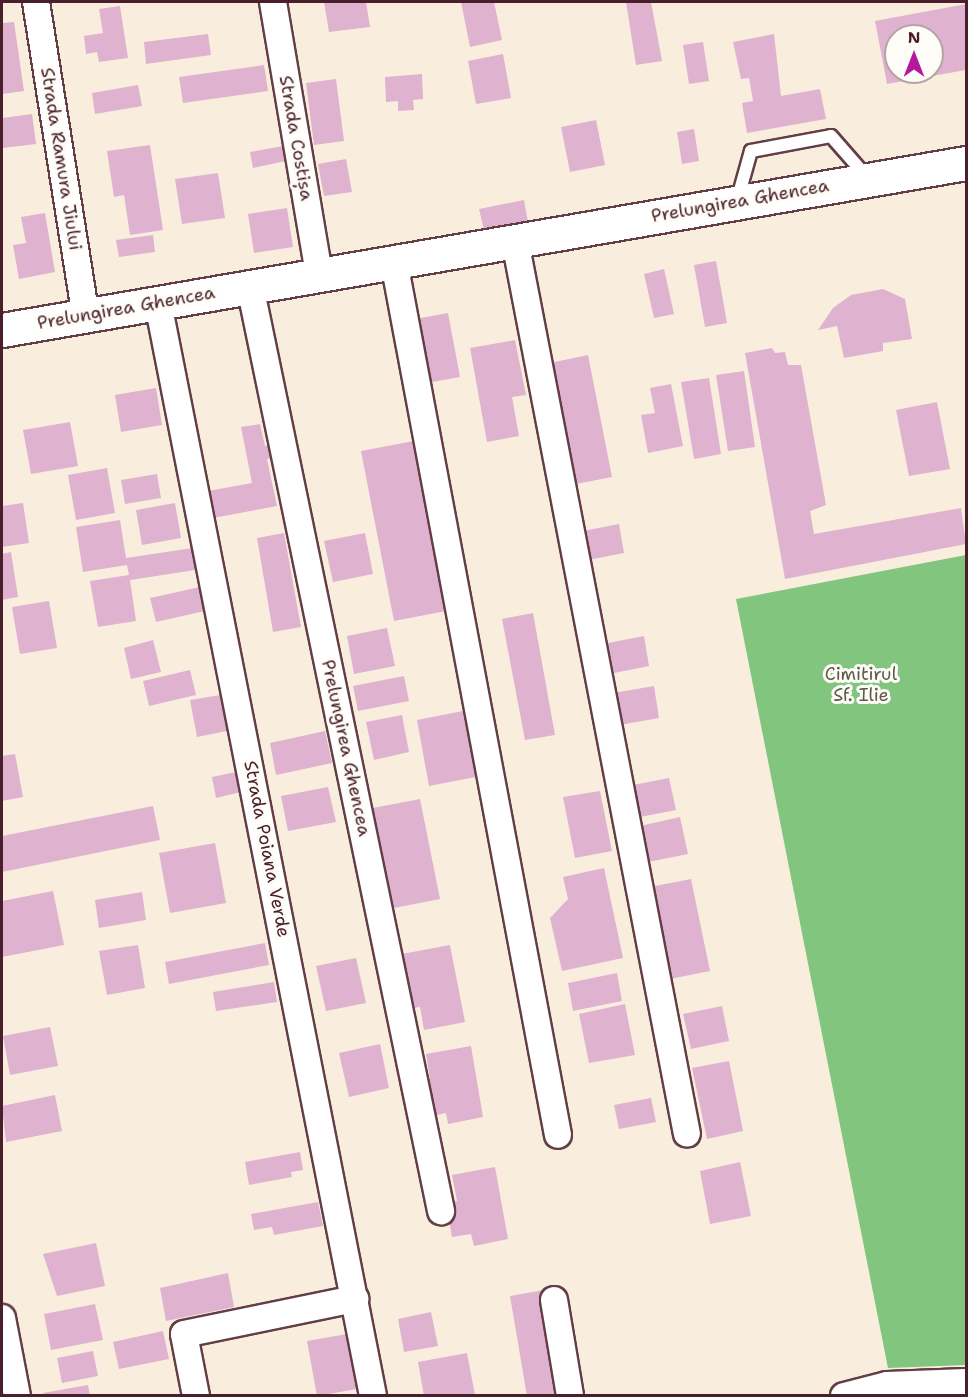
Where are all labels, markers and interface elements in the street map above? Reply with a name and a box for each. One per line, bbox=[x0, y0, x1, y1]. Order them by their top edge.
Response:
north arrow bbox=[884, 24, 944, 84]
text: N bbox=[908, 27, 920, 48]
street label: Strada Ramura Jiului bbox=[36, 66, 86, 252]
street label: Strada Costișa bbox=[274, 74, 318, 202]
street label: Prelungirea Ghencea bbox=[650, 175, 830, 227]
street label: Prelungirea Ghencea bbox=[36, 282, 216, 334]
street label: Prelungirea Ghencea bbox=[317, 658, 375, 838]
park label: Cimitirul Sf. Ilie bbox=[825, 664, 897, 706]
street label: Strada Poiana Verde bbox=[239, 759, 295, 939]

